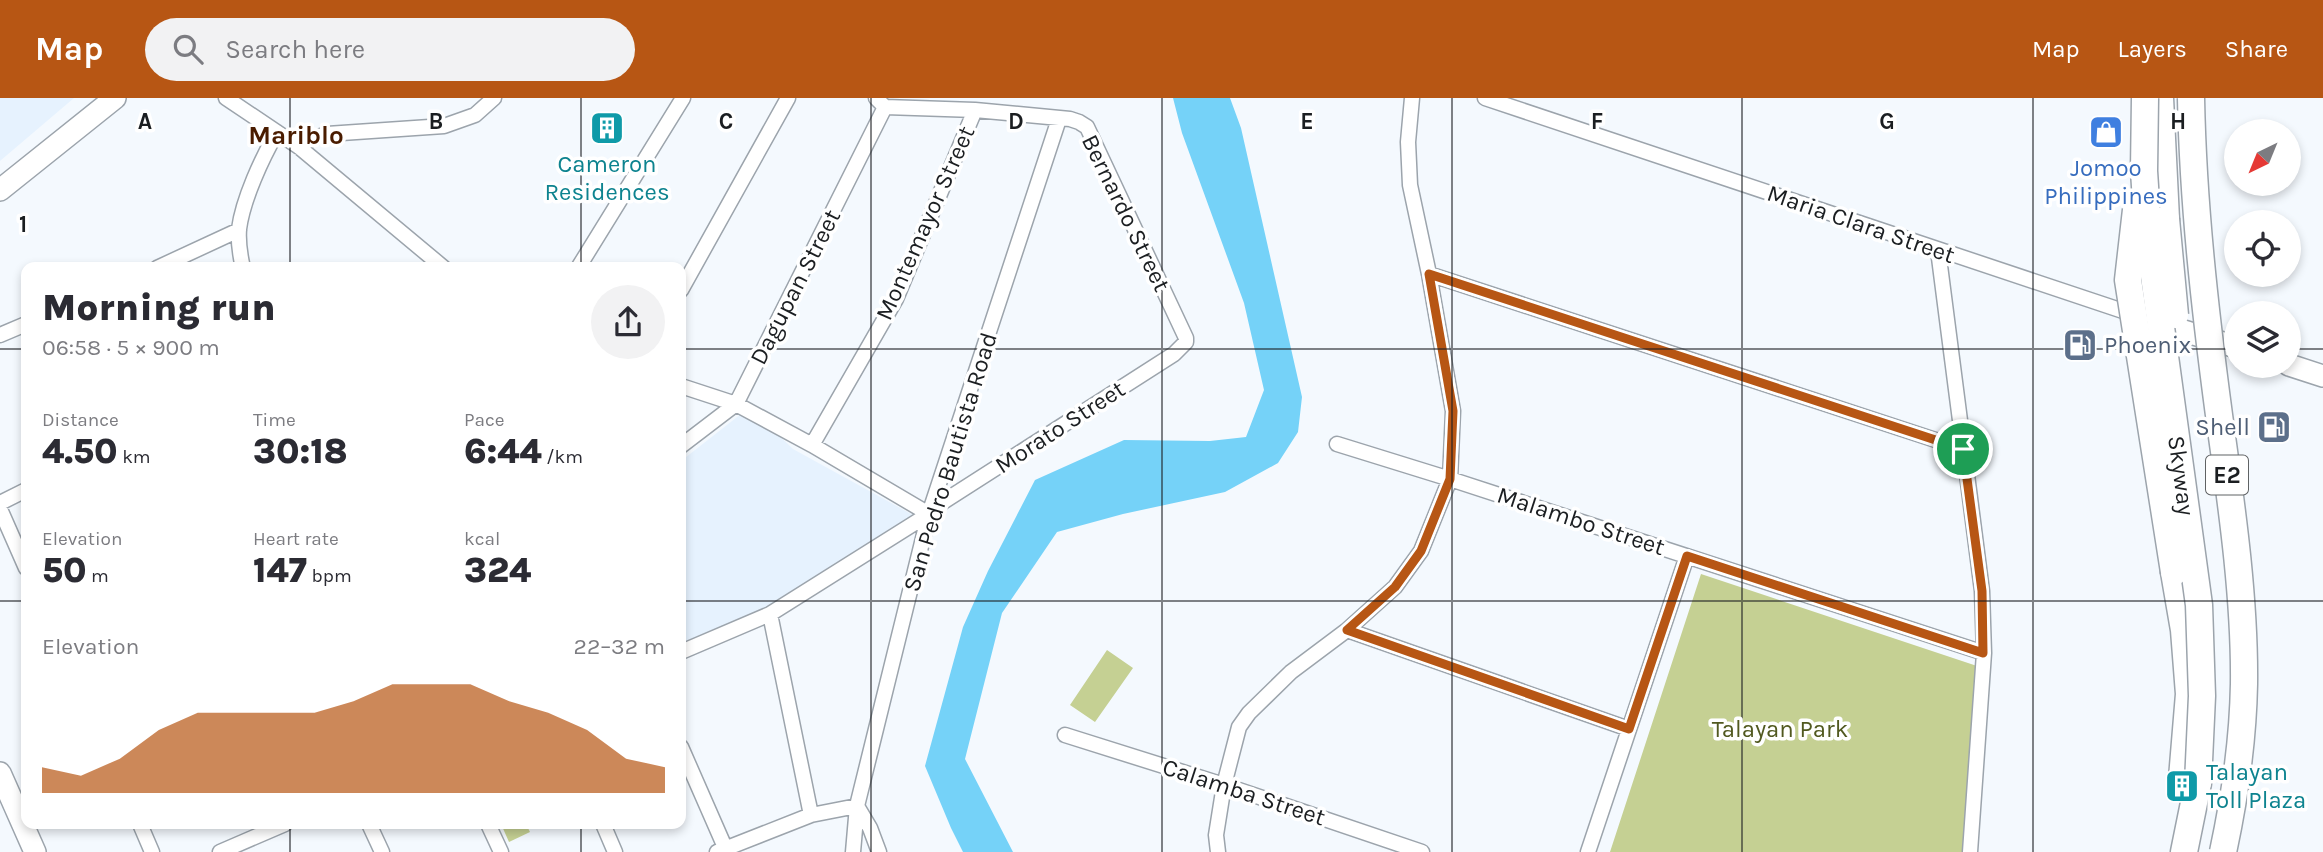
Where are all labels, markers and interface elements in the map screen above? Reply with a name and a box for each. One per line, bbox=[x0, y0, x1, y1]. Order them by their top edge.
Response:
search box bbox=[145, 18, 635, 81]
text: Map bbox=[35, 30, 103, 68]
icon: search bbox=[169, 30, 207, 68]
text: Search here bbox=[225, 34, 365, 65]
text: Map bbox=[2032, 35, 2080, 63]
text: Layers bbox=[2118, 35, 2187, 63]
text: Share bbox=[2225, 35, 2288, 63]
text: A bbox=[138, 108, 152, 135]
text: B bbox=[429, 108, 443, 135]
text: C bbox=[719, 108, 733, 135]
text: D bbox=[1008, 108, 1024, 135]
text: E bbox=[1300, 108, 1314, 135]
text: F bbox=[1591, 108, 1603, 135]
text: G bbox=[1879, 108, 1895, 135]
text: H bbox=[2170, 108, 2186, 135]
building icon: Cameron Residences bbox=[588, 109, 626, 147]
shop icon: Jomoo Philippines bbox=[2087, 113, 2125, 151]
north arrow bbox=[2224, 119, 2301, 196]
map controls bbox=[2224, 119, 2301, 378]
district label: Mariblo bbox=[248, 120, 344, 151]
street label: Montemayor Street bbox=[870, 122, 980, 324]
street label: Bernardo Street bbox=[1076, 130, 1176, 296]
place label: Cameron Residences bbox=[544, 150, 670, 206]
place label: Jomoo Philippines bbox=[2044, 154, 2168, 210]
street label: Maria Clara Street bbox=[1764, 179, 1958, 269]
street label: Dagupan Street bbox=[744, 205, 846, 369]
button: locate bbox=[2224, 210, 2301, 287]
text: 1 bbox=[19, 211, 27, 238]
text: Morning run bbox=[42, 285, 276, 330]
button: share bbox=[591, 285, 665, 359]
button: layers bbox=[2224, 301, 2301, 378]
fuel station icon: Phoenix bbox=[2061, 326, 2099, 364]
street label: San Pedro Bautista Road bbox=[897, 329, 1003, 595]
place label: Phoenix bbox=[2104, 331, 2191, 359]
text: 06:58 · 5 × 900 m bbox=[42, 334, 220, 361]
street label: Morato Street bbox=[990, 375, 1130, 479]
fuel station icon: Shell bbox=[2255, 408, 2293, 446]
text: Distance bbox=[42, 409, 119, 431]
text: Time bbox=[253, 409, 296, 431]
text: Pace bbox=[464, 409, 505, 431]
place label: Shell bbox=[2195, 413, 2250, 441]
pin bbox=[1933, 419, 1993, 479]
icon: arrive bbox=[1944, 430, 1982, 468]
text: 4.50 bbox=[42, 431, 118, 472]
text: 30:18 bbox=[253, 431, 348, 472]
text: 6:44 bbox=[464, 431, 542, 472]
street label: Skyway bbox=[2162, 434, 2201, 517]
text: km bbox=[118, 446, 151, 468]
text: /km bbox=[542, 446, 583, 468]
road number: E2 bbox=[2206, 456, 2248, 494]
street label: Malambo Street bbox=[1494, 481, 1668, 561]
text: Elevation bbox=[42, 528, 122, 550]
text: Heart rate bbox=[253, 528, 339, 550]
text: kcal bbox=[464, 528, 500, 550]
text: 50 bbox=[42, 550, 87, 591]
text: 147 bbox=[253, 550, 307, 591]
text: 324 bbox=[464, 550, 531, 591]
text: m bbox=[87, 565, 109, 587]
text: bpm bbox=[307, 565, 352, 587]
text: Elevation bbox=[42, 633, 139, 660]
text: 22–32 m bbox=[574, 633, 665, 660]
park label: Talayan Park bbox=[1712, 715, 1848, 743]
street label: Calamba Street bbox=[1159, 753, 1329, 831]
place label: Talayan Toll Plaza bbox=[2206, 758, 2306, 814]
building icon: Talayan Toll Plaza bbox=[2163, 767, 2201, 805]

